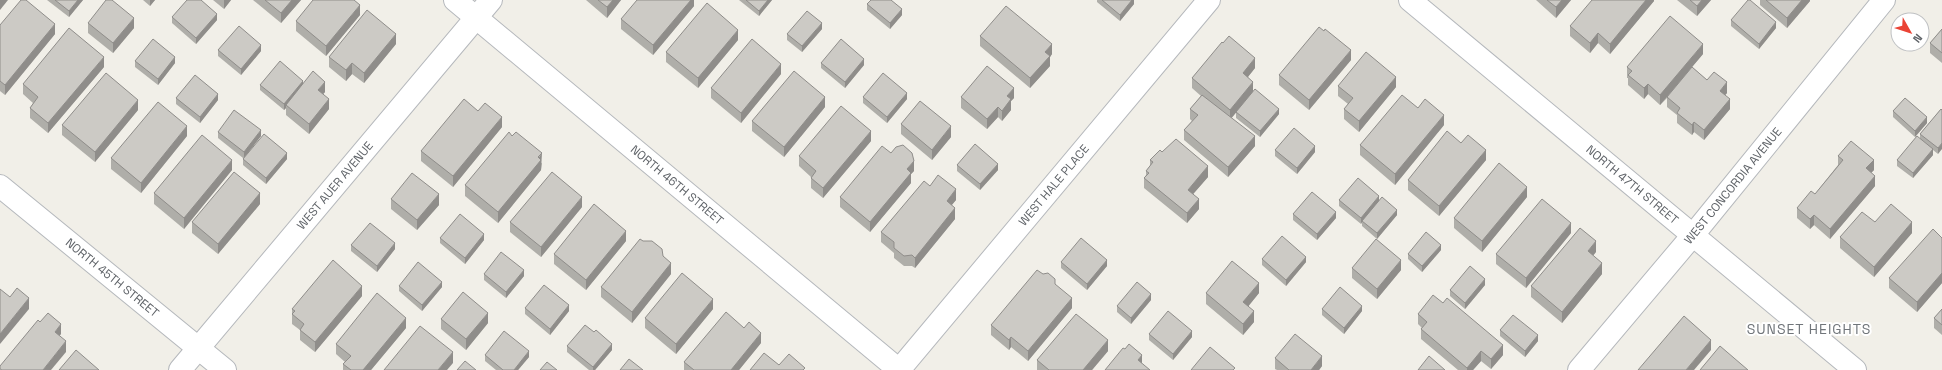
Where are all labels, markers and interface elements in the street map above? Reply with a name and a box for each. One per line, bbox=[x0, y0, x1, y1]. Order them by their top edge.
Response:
north arrow bbox=[1890, 12, 1930, 52]
text: N bbox=[1910, 31, 1926, 46]
street label: WEST CONCORDIA AVENUE bbox=[1681, 124, 1785, 248]
street label: WEST AUER AVENUE bbox=[293, 138, 377, 233]
street label: WEST HALE PLACE bbox=[1015, 141, 1093, 229]
street label: NORTH 46TH STREET bbox=[627, 142, 727, 228]
street label: NORTH 47TH STREET bbox=[1583, 142, 1682, 228]
street label: NORTH 45TH STREET bbox=[62, 235, 162, 321]
district label: SUNSET HEIGHTS bbox=[1747, 320, 1871, 338]

